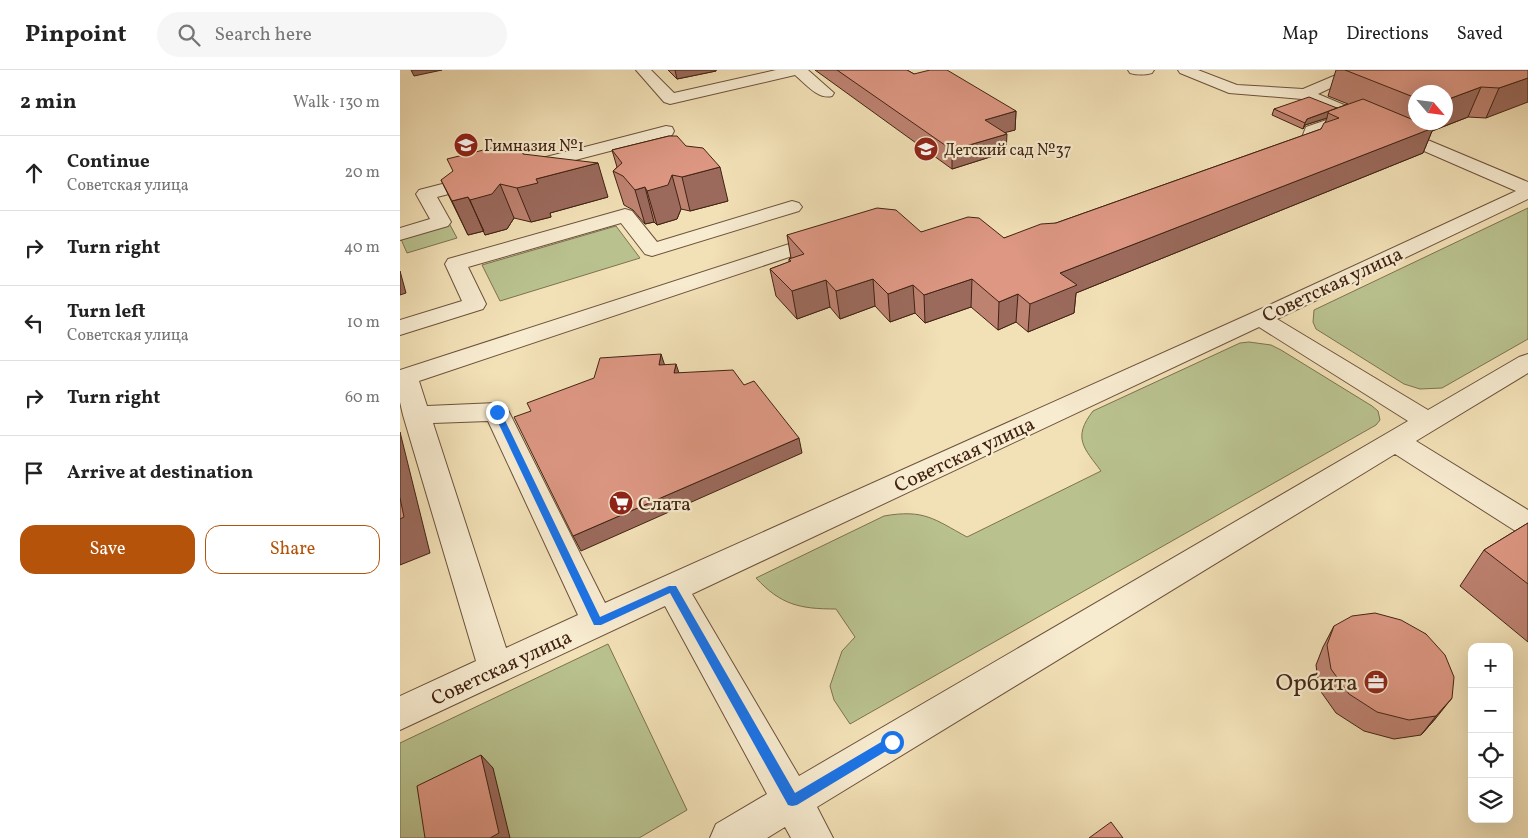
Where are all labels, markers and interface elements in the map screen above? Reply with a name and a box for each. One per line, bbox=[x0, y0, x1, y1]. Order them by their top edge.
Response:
search box bbox=[157, 12, 507, 57]
text: Pinpoint bbox=[25, 18, 127, 52]
icon: search bbox=[175, 21, 203, 49]
text: Search here bbox=[215, 22, 312, 48]
text: Map bbox=[1282, 22, 1318, 47]
text: Directions bbox=[1346, 22, 1429, 47]
text: Saved bbox=[1457, 22, 1503, 47]
north arrow bbox=[1408, 85, 1453, 130]
text: 2 min bbox=[20, 88, 77, 117]
text: Walk · 130 m bbox=[293, 92, 380, 114]
school or university icon: Гимназия №1 bbox=[453, 132, 479, 158]
place label: Гимназия №1 bbox=[484, 136, 584, 158]
school or university icon: Детский сад №37 bbox=[913, 136, 939, 162]
place label: Детский сад №37 bbox=[944, 140, 1072, 162]
text: Continue bbox=[67, 149, 150, 175]
icon: ahead bbox=[20, 159, 48, 187]
text: 20 m bbox=[345, 162, 380, 184]
text: Советская улица bbox=[67, 175, 189, 197]
icon: right bbox=[20, 234, 48, 262]
text: Turn right bbox=[67, 235, 160, 261]
text: 40 m bbox=[344, 237, 380, 259]
street label: Советская улица bbox=[1258, 241, 1408, 331]
text: Turn left bbox=[67, 299, 146, 325]
icon: left bbox=[20, 309, 48, 337]
text: 10 m bbox=[347, 312, 380, 334]
text: Советская улица bbox=[67, 325, 189, 347]
icon: right bbox=[20, 384, 48, 412]
text: Turn right bbox=[67, 385, 160, 411]
text: 60 m bbox=[345, 387, 380, 409]
route end bbox=[486, 401, 509, 424]
street label: Советская улица bbox=[890, 411, 1040, 501]
icon: arrive bbox=[20, 459, 48, 487]
text: Arrive at destination bbox=[67, 460, 253, 486]
supermarket icon: Слата bbox=[608, 490, 634, 516]
place label: Слата bbox=[638, 491, 691, 519]
button: Save bbox=[20, 525, 195, 574]
button: Share bbox=[205, 525, 380, 574]
street label: Советская улица bbox=[427, 624, 577, 714]
map controls bbox=[1468, 643, 1513, 823]
button: + bbox=[1468, 643, 1513, 688]
place label: Орбита bbox=[1276, 667, 1358, 701]
office icon: Орбита bbox=[1363, 669, 1389, 695]
button: − bbox=[1468, 688, 1513, 733]
route start bbox=[881, 731, 904, 754]
button: locate bbox=[1468, 733, 1513, 778]
button: layers bbox=[1468, 778, 1513, 823]

